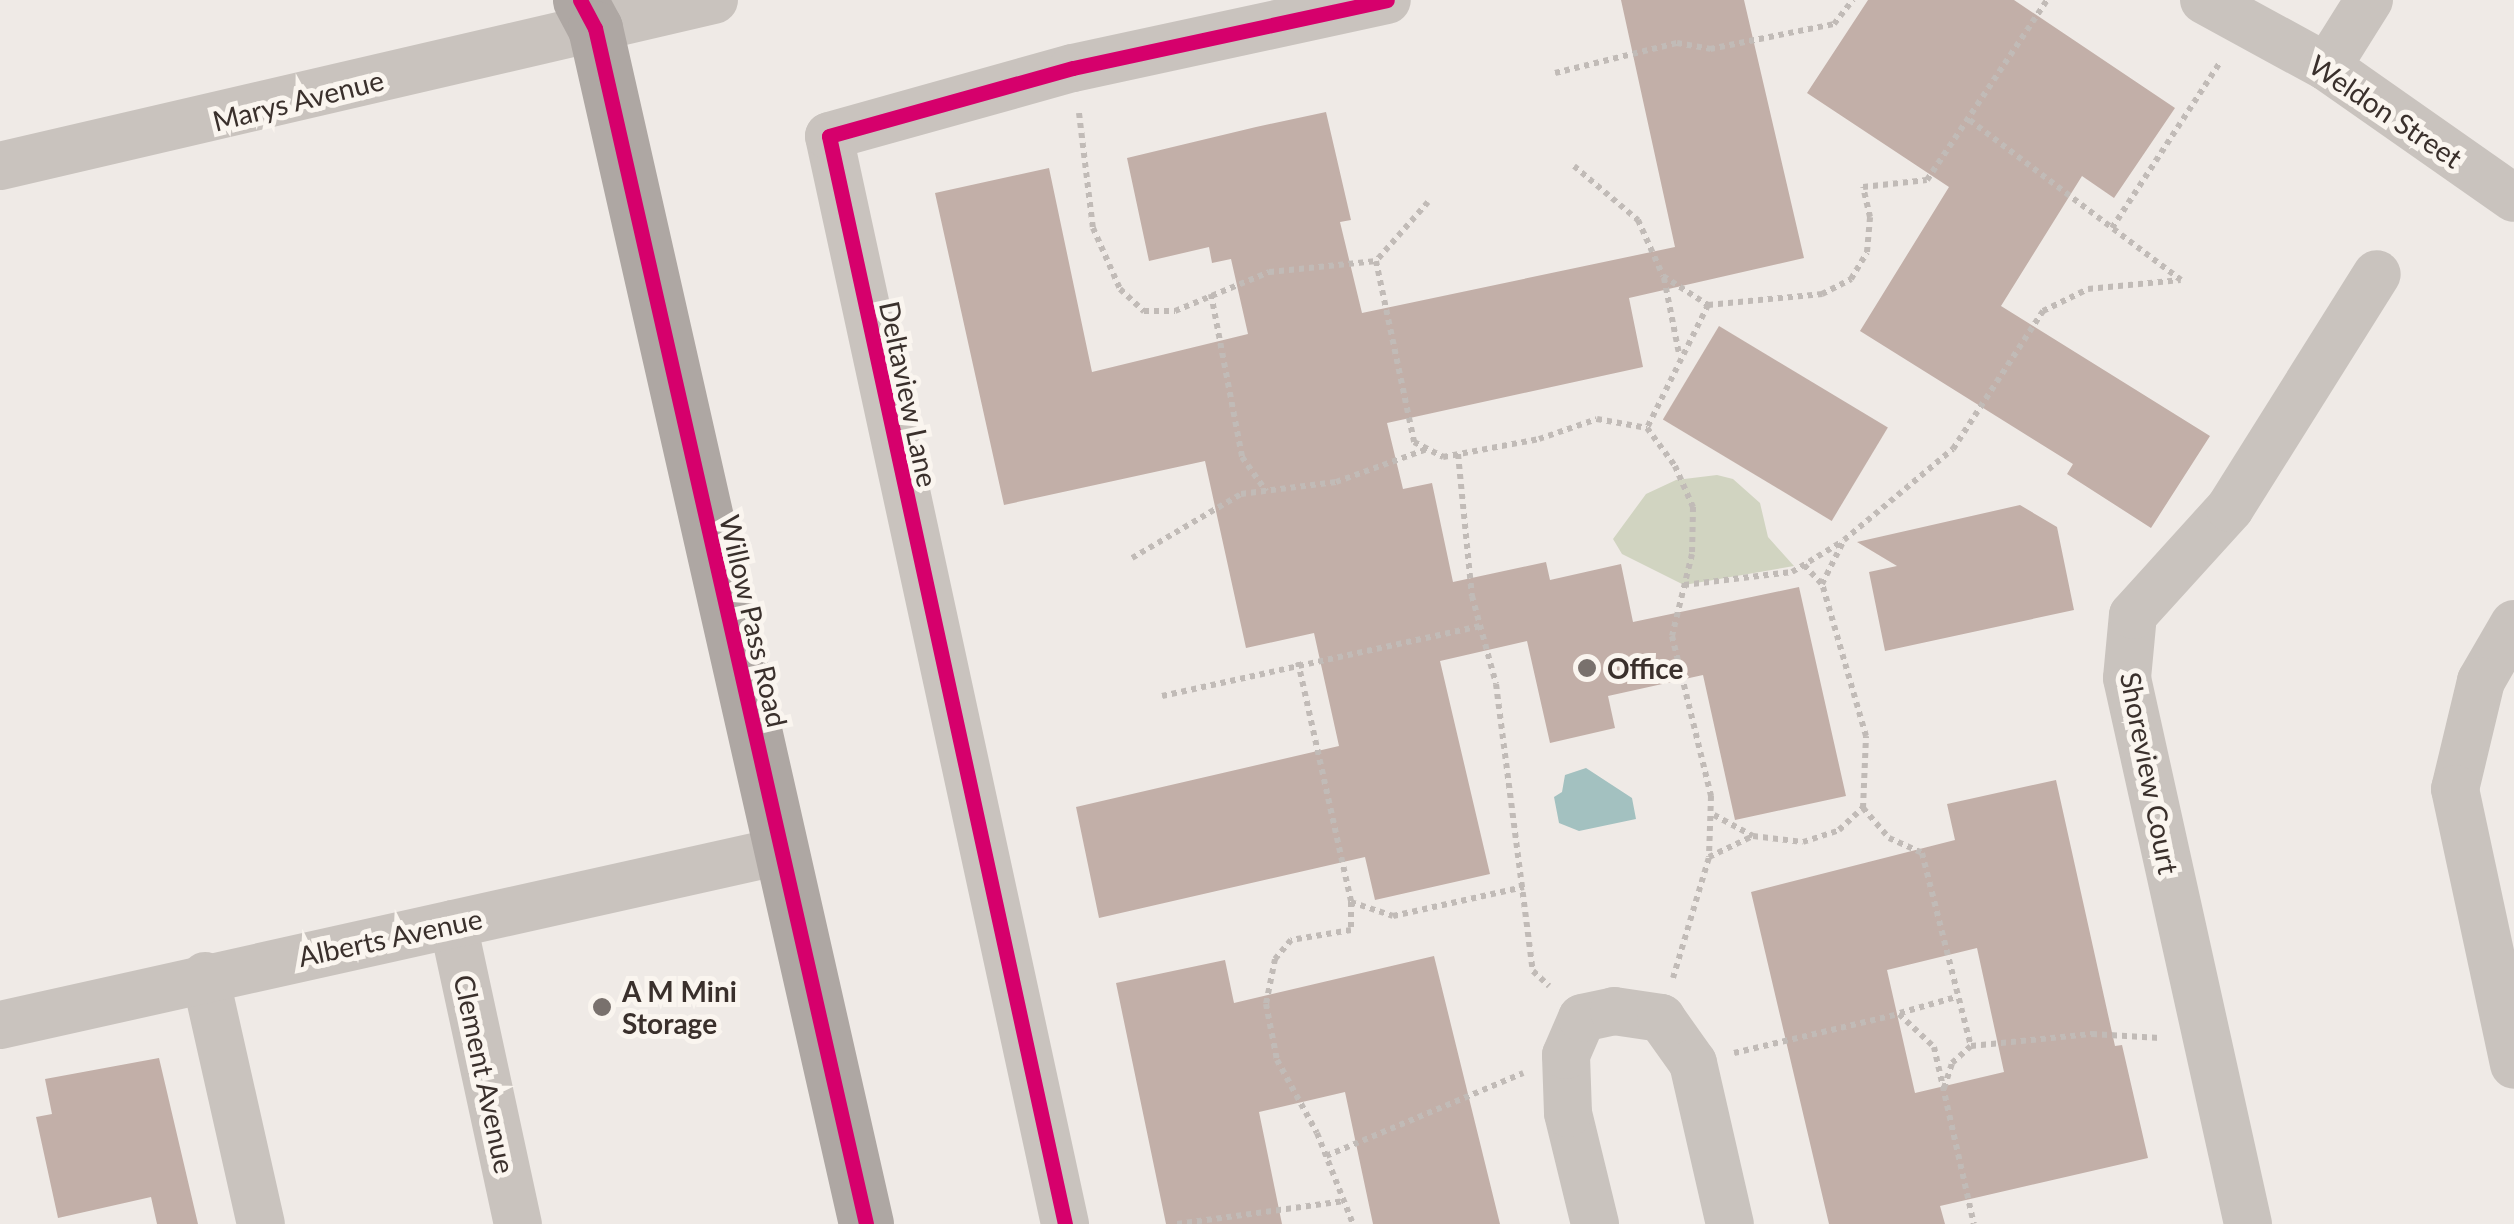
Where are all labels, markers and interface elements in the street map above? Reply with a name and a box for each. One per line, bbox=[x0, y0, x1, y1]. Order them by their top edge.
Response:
street label: Weldon Street bbox=[2303, 48, 2469, 174]
street label: Marys Avenue bbox=[209, 62, 387, 138]
street label: Deltaview Lane bbox=[873, 298, 945, 490]
street label: Willow Pass Road bbox=[713, 511, 795, 731]
place label: Office bbox=[1607, 651, 1684, 685]
marker: Office bbox=[1576, 657, 1598, 679]
street label: Shoreview Court bbox=[2114, 669, 2186, 877]
street label: Alberts Avenue bbox=[294, 901, 486, 973]
street label: Clement Avenue bbox=[447, 971, 523, 1177]
place label: A M Mini Storage bbox=[622, 974, 738, 1040]
marker: A M Mini Storage bbox=[591, 996, 613, 1018]

